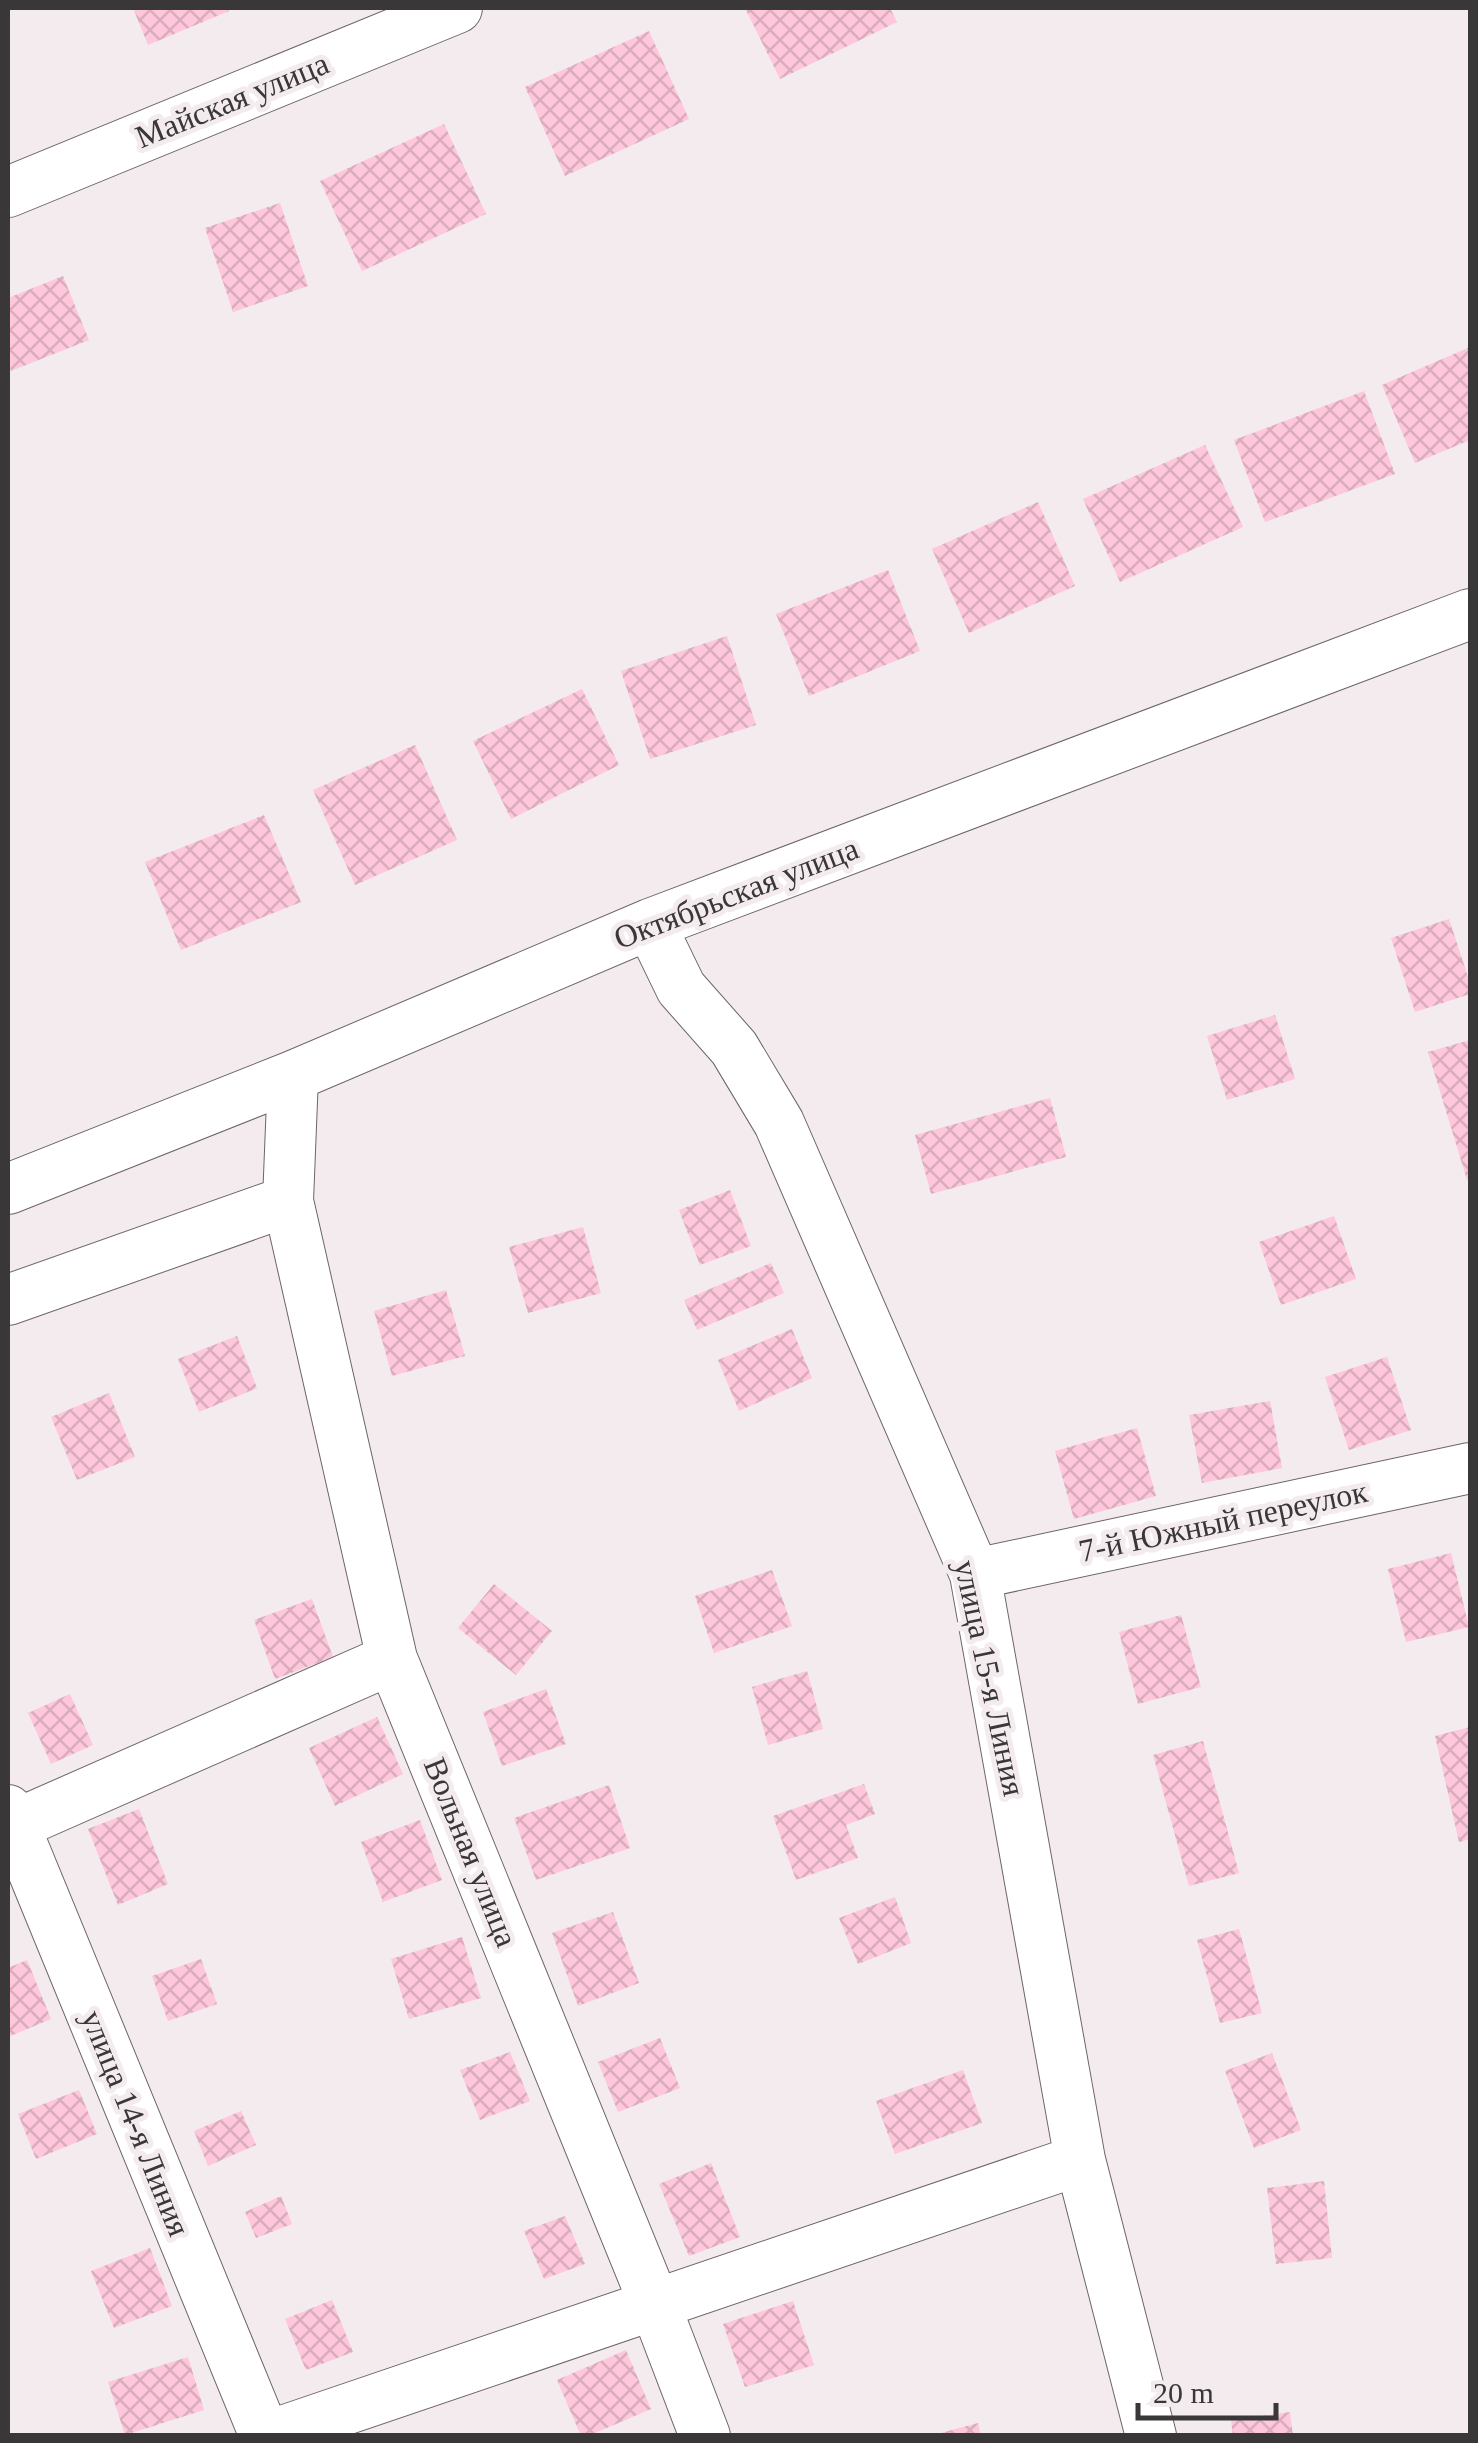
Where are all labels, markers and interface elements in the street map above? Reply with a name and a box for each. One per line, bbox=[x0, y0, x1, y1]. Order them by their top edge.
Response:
street label: Майская улица bbox=[130, 45, 334, 155]
street label: Октябрьская улица bbox=[609, 830, 863, 956]
street label: 7-й Южный переулок bbox=[1076, 1473, 1371, 1569]
street label: улица 15-я Линия bbox=[947, 1557, 1033, 1799]
street label: Вольная улица bbox=[417, 1752, 525, 1952]
street label: улица 14-я Линия bbox=[74, 2005, 198, 2241]
scale bar bbox=[1138, 2358, 1276, 2420]
text: 20 m bbox=[1153, 2376, 1214, 2409]

